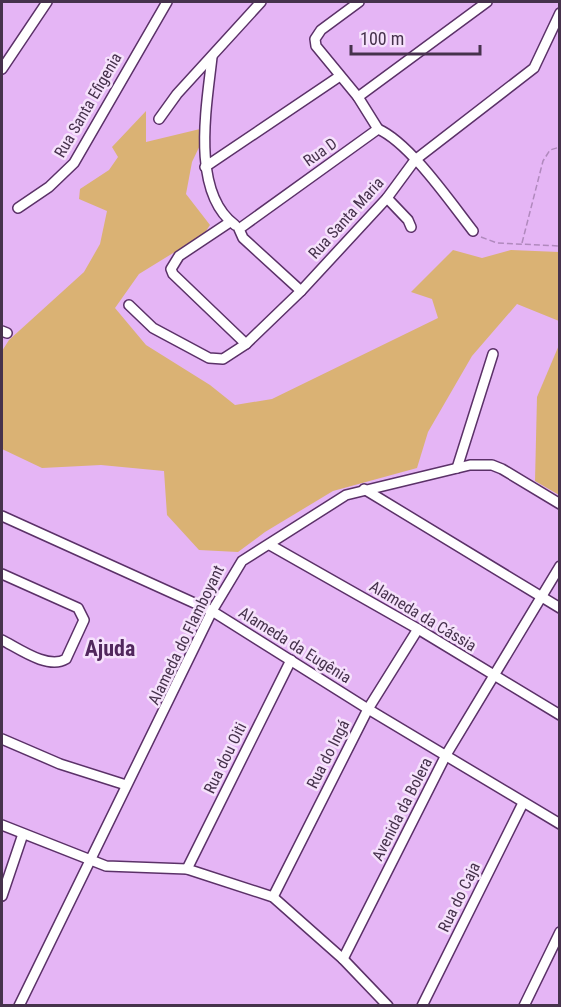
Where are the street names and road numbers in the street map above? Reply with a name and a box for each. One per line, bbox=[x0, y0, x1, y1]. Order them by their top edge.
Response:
street label: Rua Santa Efigenia bbox=[50, 49, 126, 161]
street label: Rua D bbox=[300, 134, 340, 170]
street label: Rua Santa Maria bbox=[304, 173, 388, 263]
street label: Alameda do Flamboyant bbox=[144, 562, 228, 708]
street label: Alameda da Cássia bbox=[366, 577, 480, 655]
street label: Alameda da Eugênia bbox=[235, 603, 355, 687]
street label: Rua do Ingá bbox=[303, 716, 353, 792]
street label: Rua dou Oiti bbox=[200, 719, 250, 797]
street label: Avenida da Bolera bbox=[368, 754, 436, 864]
street label: Rua do Caja bbox=[434, 859, 484, 935]

